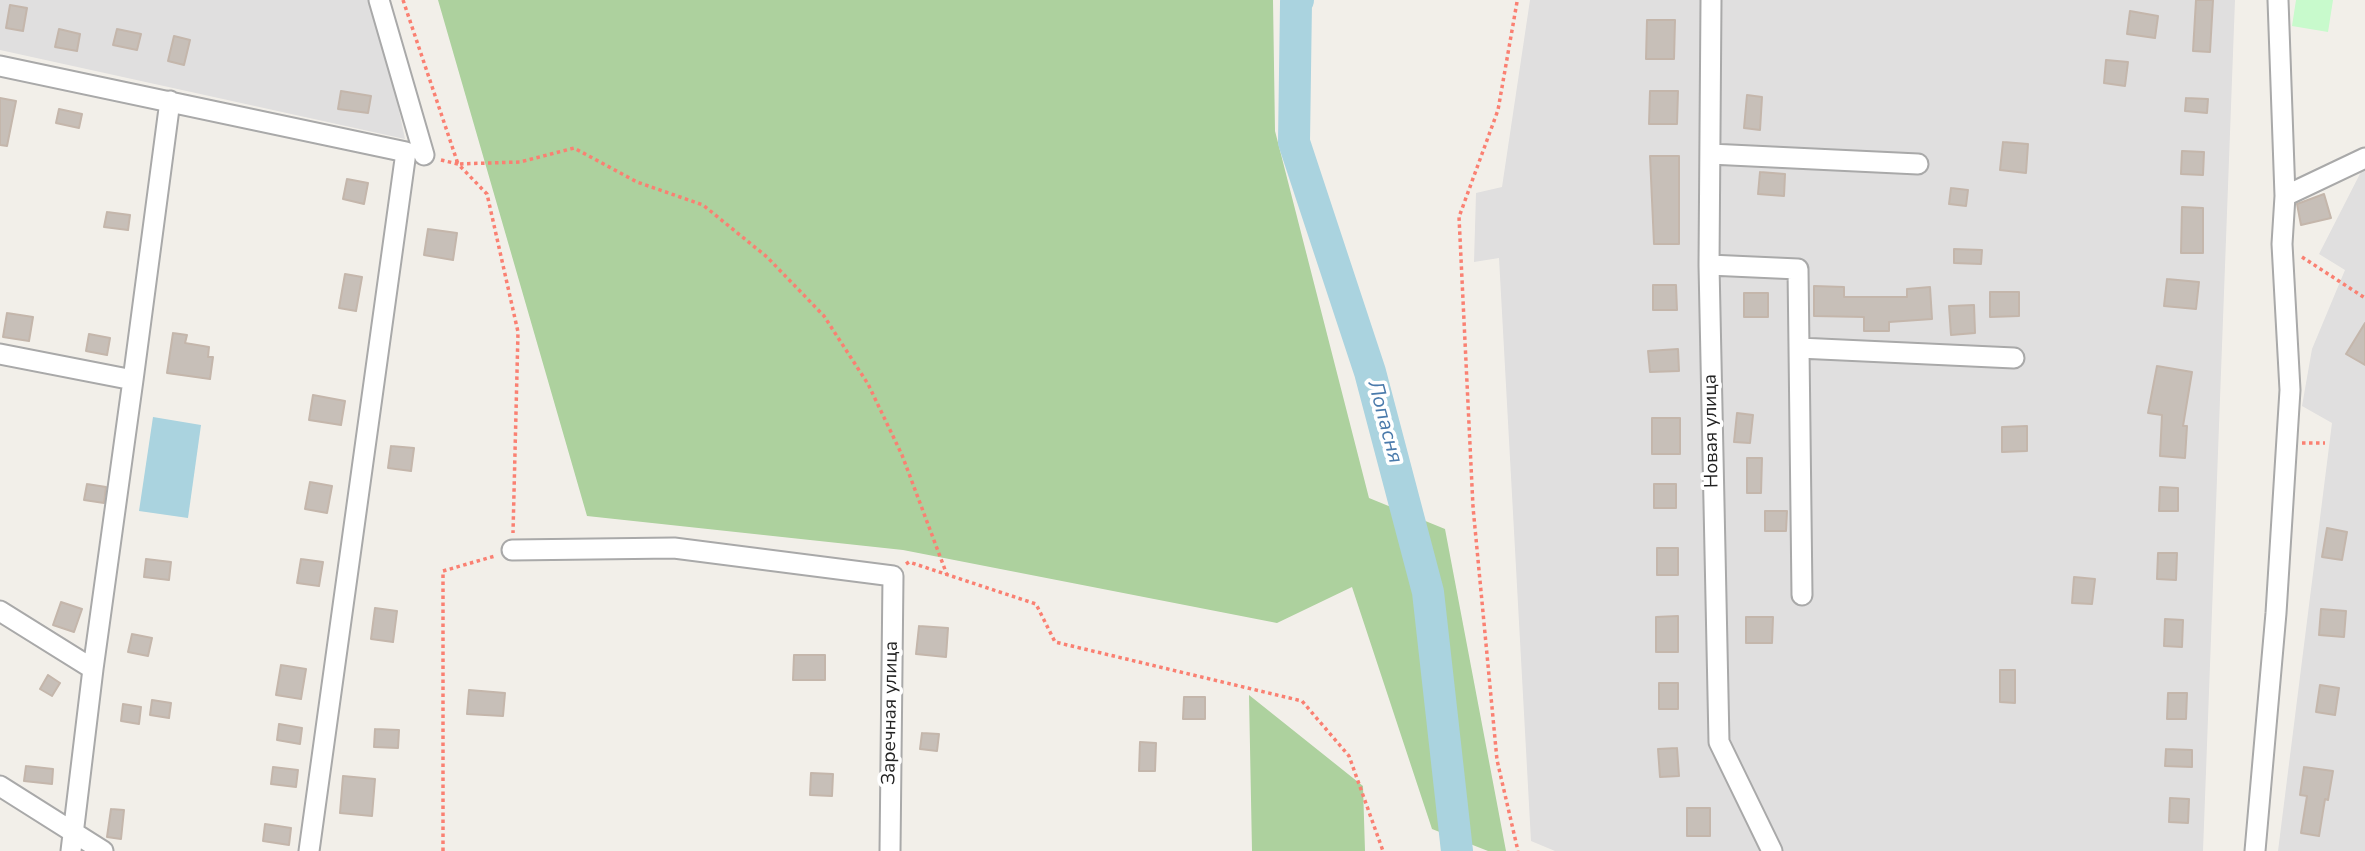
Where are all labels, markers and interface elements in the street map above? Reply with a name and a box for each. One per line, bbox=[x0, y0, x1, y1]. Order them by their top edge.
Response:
street label: Новая улица bbox=[1700, 374, 1724, 488]
water label: Лопасня bbox=[1361, 378, 1407, 466]
street label: Заречная улица bbox=[878, 641, 904, 785]

